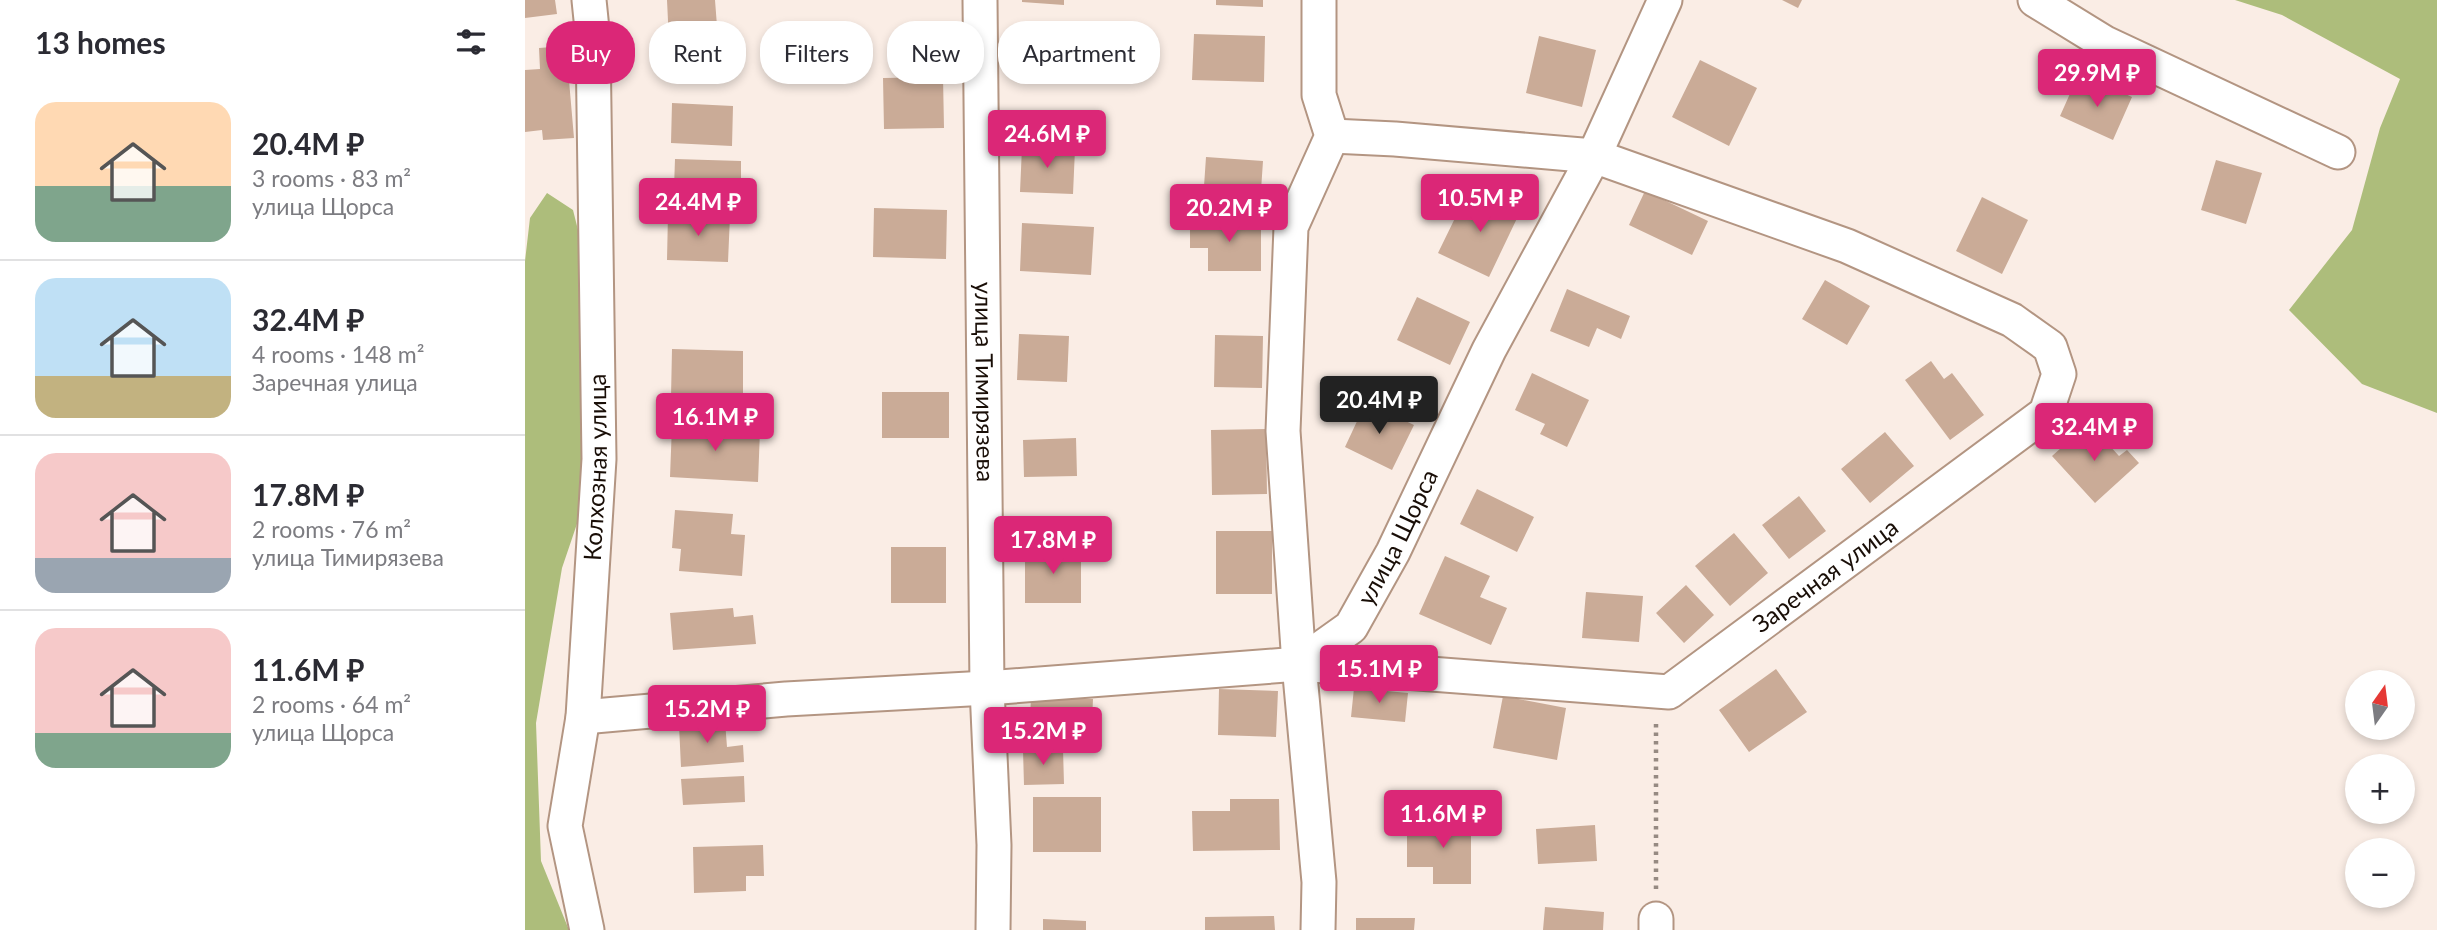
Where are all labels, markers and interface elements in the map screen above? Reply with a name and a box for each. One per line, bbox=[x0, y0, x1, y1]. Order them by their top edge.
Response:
chip: Buy bbox=[546, 21, 635, 84]
chip: Rent bbox=[649, 21, 746, 84]
chip: Filters bbox=[760, 21, 873, 84]
chip: New bbox=[887, 21, 984, 84]
chip: Apartment bbox=[998, 21, 1160, 84]
icon: filters bbox=[452, 23, 490, 61]
text: 13 homes bbox=[35, 24, 166, 60]
pin: 29.9M ₽ bbox=[2032, 50, 2162, 109]
text: 29.9M ₽ bbox=[2054, 58, 2140, 86]
pin: 24.6M ₽ bbox=[982, 110, 1112, 170]
text: 24.6M ₽ bbox=[1004, 119, 1090, 147]
text: 20.4M ₽ bbox=[252, 125, 364, 161]
icon: home bbox=[91, 130, 175, 214]
text: 3 rooms · 83 m² bbox=[252, 164, 411, 192]
pin: 10.5M ₽ bbox=[1415, 174, 1545, 234]
pin: 24.4M ₽ bbox=[633, 178, 763, 238]
text: 10.5M ₽ bbox=[1437, 183, 1523, 211]
pin: 20.2M ₽ bbox=[1164, 184, 1294, 244]
text: 24.4M ₽ bbox=[655, 187, 741, 215]
text: улица Щорса bbox=[252, 192, 394, 220]
text: 20.2M ₽ bbox=[1186, 193, 1272, 221]
street label: улица Тимирязева bbox=[970, 282, 1001, 482]
text: 32.4M ₽ bbox=[252, 301, 364, 337]
icon: home bbox=[91, 306, 175, 390]
text: 4 rooms · 148 m² bbox=[252, 340, 424, 368]
text: Заречная улица bbox=[252, 368, 418, 396]
street label: Колхозная улица bbox=[577, 374, 612, 561]
pin: 20.4M ₽ bbox=[1314, 376, 1444, 436]
text: 20.4M ₽ bbox=[1336, 385, 1422, 413]
pin: 16.1M ₽ bbox=[650, 393, 780, 453]
text: 16.1M ₽ bbox=[672, 402, 758, 430]
pin: 32.4M ₽ bbox=[2029, 404, 2159, 463]
text: 32.4M ₽ bbox=[2051, 412, 2137, 440]
street label: улица Щорса bbox=[1350, 464, 1443, 610]
text: 17.8M ₽ bbox=[252, 476, 364, 512]
icon: home bbox=[91, 481, 175, 565]
street label: Заречная улица bbox=[1747, 512, 1903, 638]
text: 2 rooms · 76 m² bbox=[252, 515, 411, 543]
pin: 17.8M ₽ bbox=[988, 516, 1118, 576]
text: 17.8M ₽ bbox=[1010, 525, 1096, 553]
text: улица Тимирязева bbox=[252, 543, 444, 571]
pin: 15.1M ₽ bbox=[1314, 646, 1444, 705]
text: 11.6M ₽ bbox=[252, 651, 364, 687]
text: 15.1M ₽ bbox=[1336, 654, 1422, 682]
icon: home bbox=[91, 656, 175, 740]
north arrow bbox=[2345, 670, 2415, 740]
map controls bbox=[2345, 670, 2415, 908]
pin: 15.2M ₽ bbox=[642, 686, 772, 745]
text: 2 rooms · 64 m² bbox=[252, 690, 411, 718]
text: 15.2M ₽ bbox=[664, 694, 750, 722]
pin: 15.2M ₽ bbox=[978, 708, 1108, 767]
text: 15.2M ₽ bbox=[1000, 716, 1086, 744]
text: улица Щорса bbox=[252, 718, 394, 746]
button: + bbox=[2345, 754, 2415, 824]
pin: 11.6M ₽ bbox=[1378, 790, 1508, 850]
text: 11.6M ₽ bbox=[1400, 799, 1486, 827]
button: − bbox=[2345, 838, 2415, 908]

